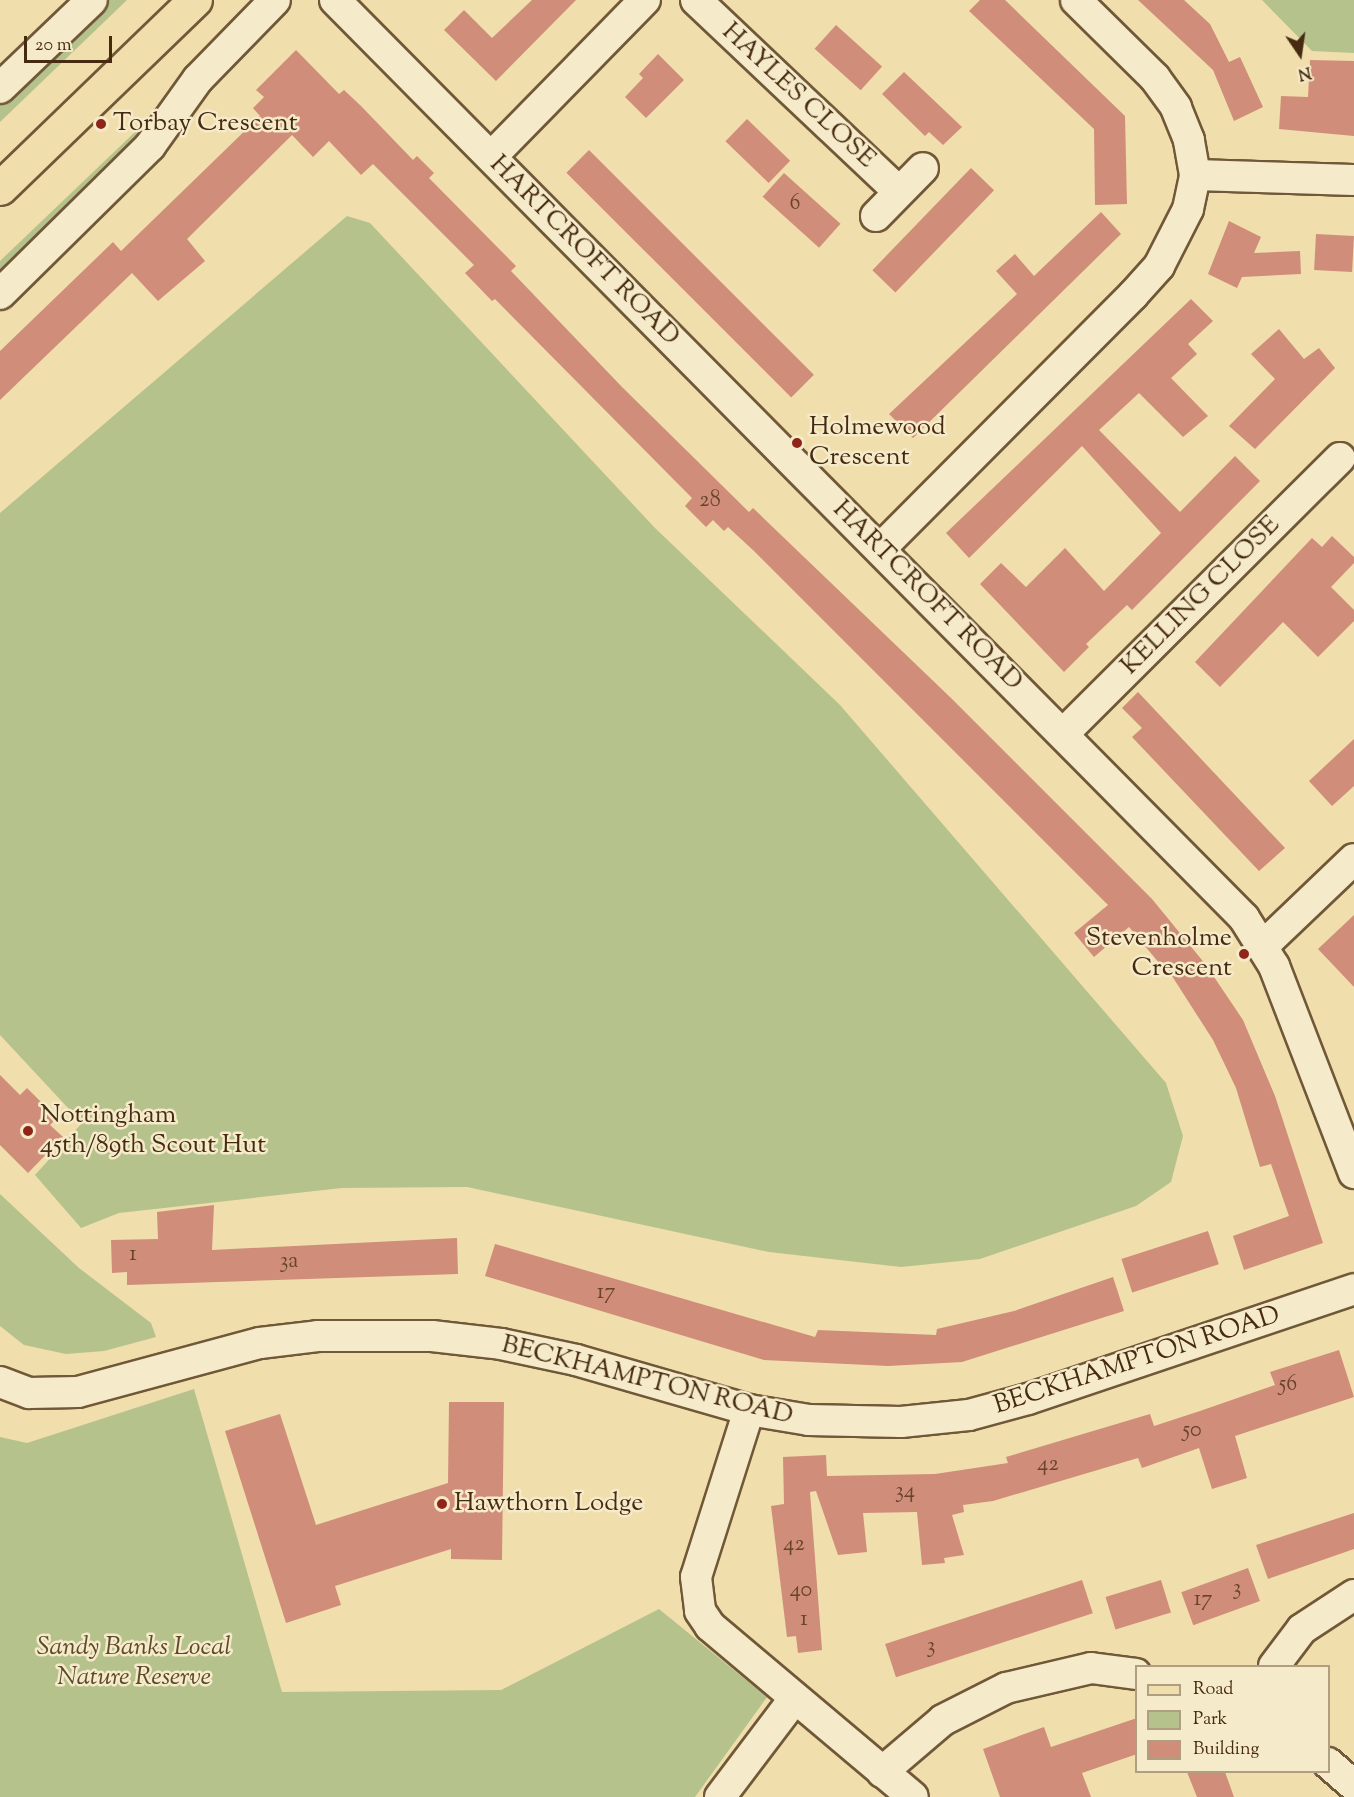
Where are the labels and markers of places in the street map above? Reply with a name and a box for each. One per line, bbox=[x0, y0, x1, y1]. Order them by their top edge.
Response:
place label: Torbay Crescent bbox=[113, 108, 298, 140]
marker: Torbay Crescent bbox=[94, 117, 108, 131]
place label: Holmewood Crescent bbox=[809, 412, 946, 473]
marker: Holmewood Crescent bbox=[790, 436, 804, 450]
place label: Stevenholme Crescent bbox=[1086, 923, 1232, 984]
marker: Stevenholme Crescent bbox=[1237, 947, 1251, 961]
place label: Nottingham 45th/89th Scout Hut bbox=[40, 1100, 266, 1162]
marker: Nottingham 45th/89th Scout Hut bbox=[21, 1124, 35, 1138]
place label: Hawthorn Lodge bbox=[454, 1488, 643, 1520]
marker: Hawthorn Lodge bbox=[435, 1497, 449, 1511]

